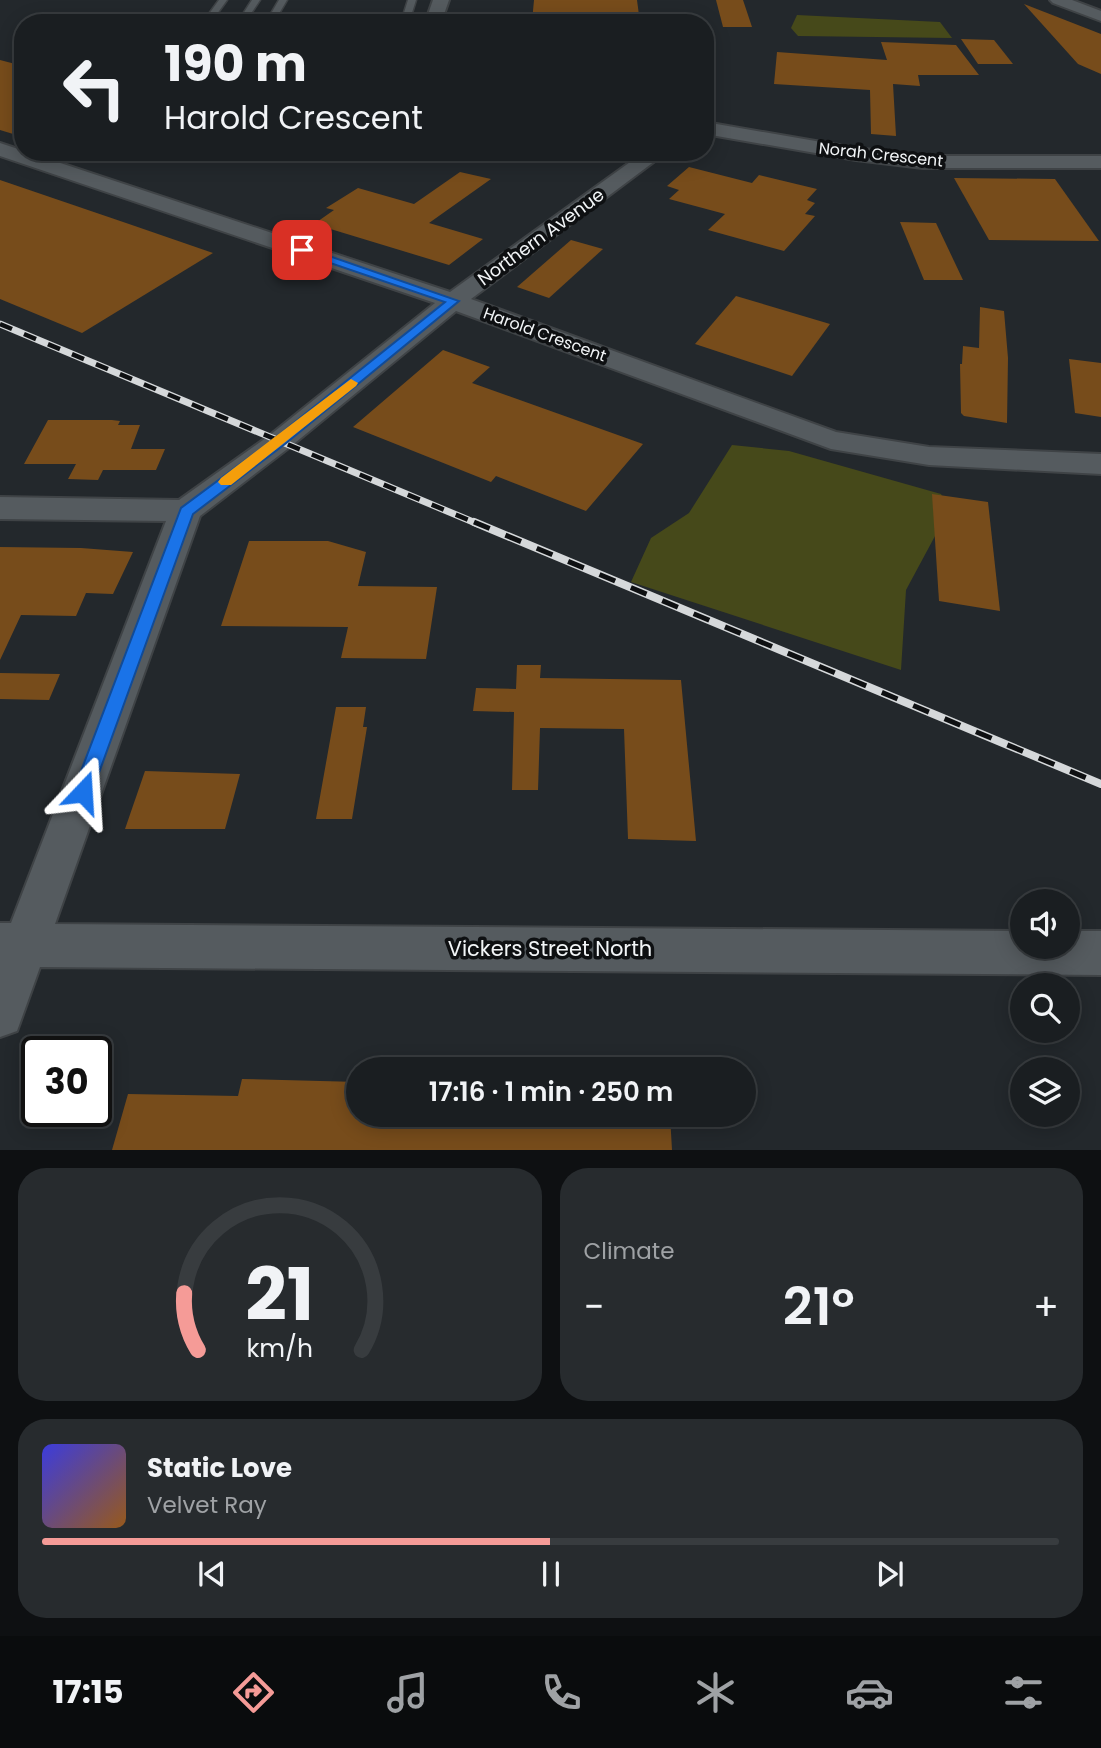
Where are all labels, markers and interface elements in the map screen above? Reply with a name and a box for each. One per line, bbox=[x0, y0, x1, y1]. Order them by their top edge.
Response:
text: 190 m bbox=[164, 30, 307, 98]
icon: left bbox=[49, 42, 140, 133]
text: Harold Crescent bbox=[164, 95, 423, 140]
street label: Norah Crescent bbox=[818, 137, 945, 172]
street label: Northern Avenue bbox=[472, 182, 609, 291]
pin bbox=[272, 220, 332, 280]
icon: arrive bbox=[283, 231, 321, 269]
street label: Harold Crescent bbox=[480, 302, 610, 367]
position arrow bbox=[46, 755, 120, 829]
map controls bbox=[1010, 889, 1080, 1127]
button: sound bbox=[1010, 889, 1080, 959]
street label: Vickers Street North bbox=[448, 934, 652, 963]
button: search bbox=[1010, 973, 1080, 1043]
speed limit sign: 30 bbox=[21, 1036, 112, 1127]
button: layers bbox=[1010, 1057, 1080, 1127]
text: 17:16 · 1 min · 250 m bbox=[429, 1074, 673, 1110]
text: Climate bbox=[584, 1235, 674, 1267]
text: 21 bbox=[245, 1245, 314, 1346]
text: 21° bbox=[783, 1270, 855, 1343]
text: − bbox=[584, 1280, 604, 1333]
text: + bbox=[1033, 1280, 1059, 1333]
text: km/h bbox=[246, 1331, 313, 1366]
text: Static Love bbox=[147, 1450, 292, 1486]
text: Velvet Ray bbox=[147, 1489, 267, 1521]
icon: previous bbox=[193, 1555, 231, 1593]
icon: pause bbox=[532, 1555, 570, 1593]
icon: next bbox=[871, 1555, 909, 1593]
icon: directions bbox=[229, 1668, 278, 1717]
icon: music bbox=[383, 1668, 432, 1717]
icon: phone bbox=[537, 1668, 586, 1717]
icon: climate bbox=[691, 1668, 740, 1717]
icon: car bbox=[845, 1668, 894, 1717]
icon: filters bbox=[999, 1668, 1048, 1717]
text: 17:15 bbox=[53, 1669, 124, 1714]

